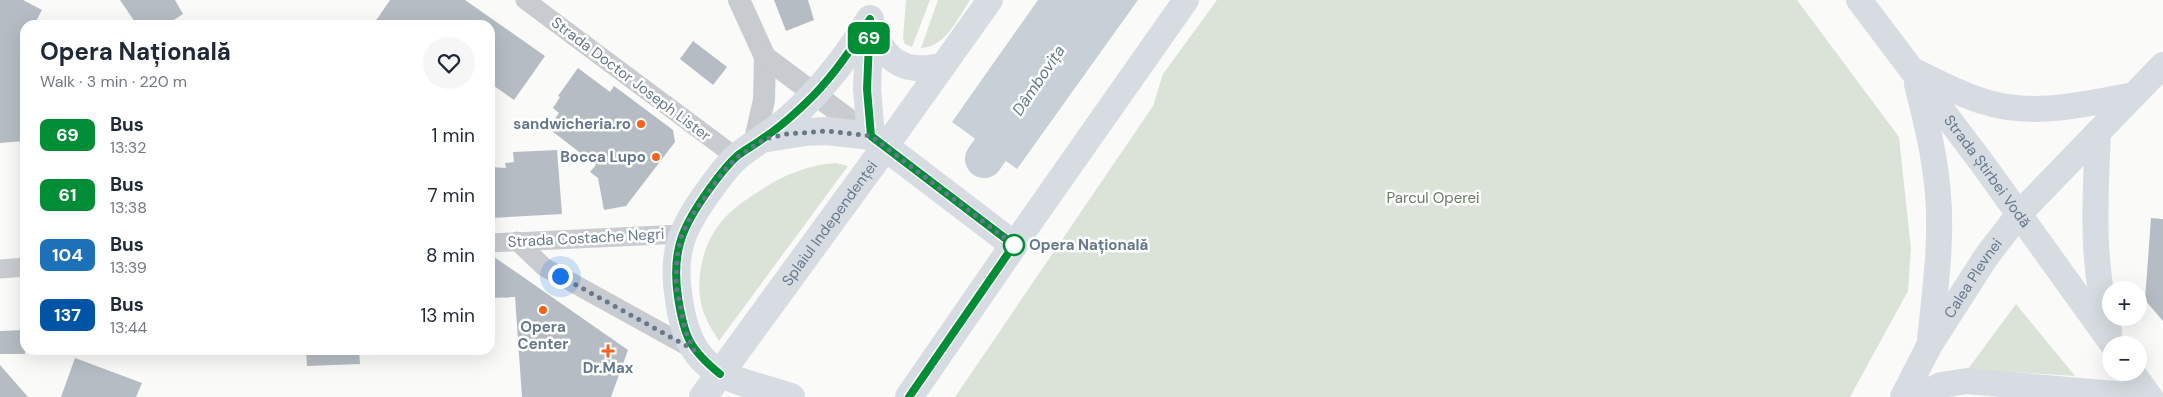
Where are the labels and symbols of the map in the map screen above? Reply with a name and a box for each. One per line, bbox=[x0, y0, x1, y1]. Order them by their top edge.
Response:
street label: Strada Doctor Joseph Lister bbox=[547, 13, 715, 146]
line badge: 69 bbox=[846, 22, 892, 54]
water label: Dâmbovița bbox=[1007, 41, 1070, 120]
street label: Strada Știrbei Vodă bbox=[1939, 111, 2035, 231]
place label: sandwicheria.ro bbox=[513, 114, 631, 134]
marker: sandwicheria.ro bbox=[635, 118, 647, 130]
place label: Bocca Lupo bbox=[560, 147, 646, 167]
marker: Bocca Lupo bbox=[650, 151, 662, 163]
street label: Splaiul Independenței bbox=[777, 157, 882, 290]
park label: Parcul Operei bbox=[1386, 188, 1480, 208]
street label: Strada Costache Negri bbox=[507, 224, 665, 252]
marker: Opera Națională bbox=[1003, 234, 1025, 256]
street label: Calea Plevnei bbox=[1939, 234, 2007, 322]
place label: Opera Națională bbox=[1029, 235, 1148, 255]
your location bbox=[548, 264, 573, 289]
marker: Opera Center bbox=[537, 304, 549, 316]
place label: Opera Center bbox=[518, 317, 568, 354]
marker: Dr.Max bbox=[602, 345, 614, 357]
place label: Dr.Max bbox=[583, 358, 634, 378]

